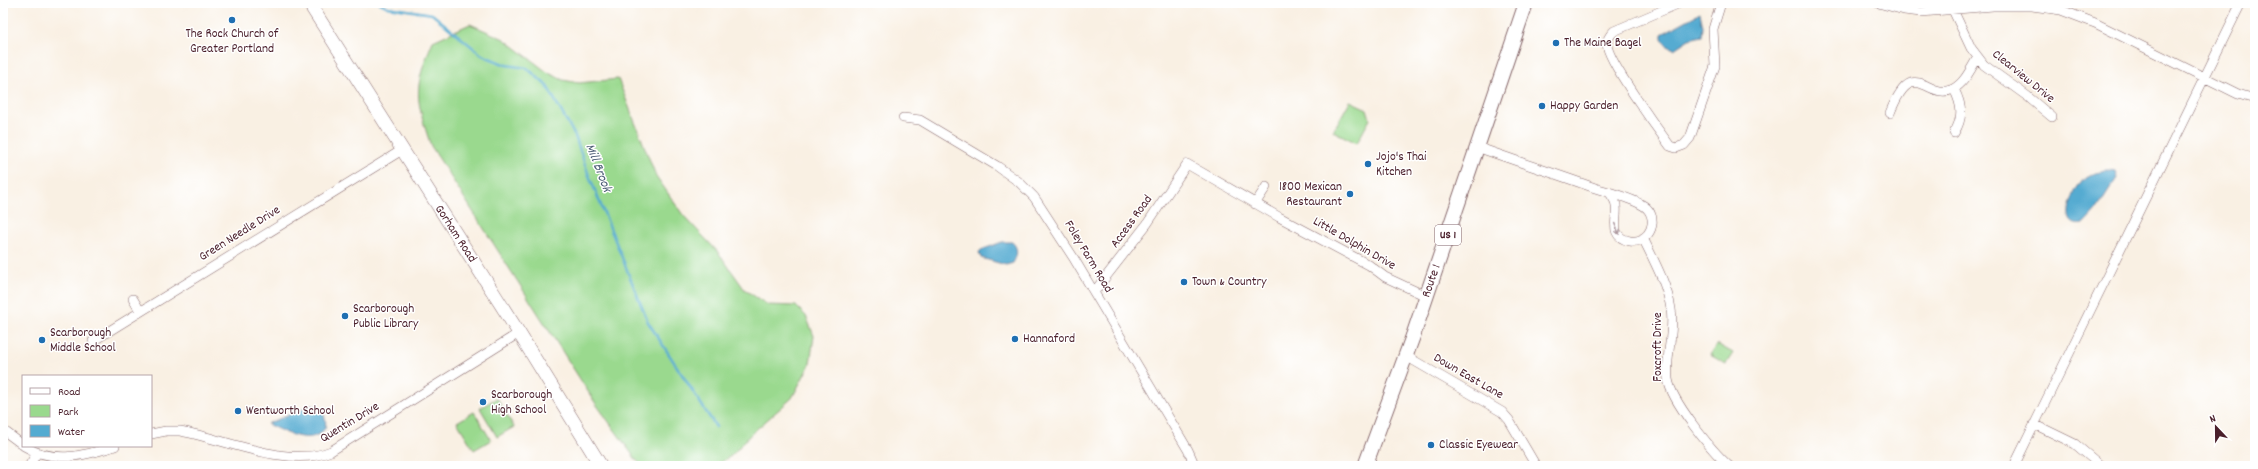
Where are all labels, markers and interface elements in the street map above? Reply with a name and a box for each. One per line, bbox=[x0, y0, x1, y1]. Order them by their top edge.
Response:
marker: The Rock Church of Greater Portland bbox=[227, 15, 237, 25]
place label: The Rock Church of Greater Portland bbox=[186, 25, 279, 59]
place label: The Maine Bagel bbox=[1564, 34, 1641, 53]
marker: The Maine Bagel bbox=[1551, 38, 1561, 48]
street label: Clearview Drive bbox=[1987, 46, 2059, 108]
place label: Happy Garden bbox=[1550, 97, 1618, 116]
marker: Happy Garden bbox=[1537, 101, 1547, 111]
water label: Mill Brook bbox=[580, 141, 617, 196]
place label: Jojo's Thai Kitchen bbox=[1376, 148, 1427, 182]
marker: Jojo's Thai Kitchen bbox=[1363, 159, 1373, 169]
place label: 1800 Mexican Restaurant bbox=[1279, 178, 1342, 212]
marker: 1800 Mexican Restaurant bbox=[1345, 189, 1355, 199]
street label: Access Road bbox=[1106, 192, 1158, 252]
street label: Green Needle Drive bbox=[196, 201, 285, 267]
street label: Gorham Road bbox=[429, 201, 481, 267]
street label: Little Dolphin Drive bbox=[1309, 213, 1399, 276]
street label: Foley Farm Road bbox=[1059, 217, 1117, 297]
one-way arrow bbox=[1614, 223, 1622, 235]
road number: US 1 bbox=[1435, 225, 1461, 245]
street label: Route 1 bbox=[1417, 262, 1447, 300]
place label: Town & Country bbox=[1192, 273, 1267, 292]
marker: Town & Country bbox=[1179, 277, 1189, 287]
place label: Scarborough Public Library bbox=[353, 300, 419, 334]
marker: Scarborough Public Library bbox=[340, 311, 350, 321]
street label: Foxcroft Drive bbox=[1649, 312, 1668, 382]
place label: Scarborough Middle School bbox=[50, 324, 116, 358]
place label: Hannaford bbox=[1023, 330, 1075, 349]
marker: Hannaford bbox=[1010, 334, 1020, 344]
marker: Scarborough Middle School bbox=[37, 335, 47, 345]
street label: Down East Lane bbox=[1429, 349, 1507, 405]
legend bbox=[22, 375, 152, 447]
text: Road bbox=[58, 384, 80, 401]
place label: Scarborough High School bbox=[491, 386, 552, 420]
marker: Scarborough High School bbox=[478, 397, 488, 407]
street label: Quentin Drive bbox=[317, 398, 383, 448]
place label: Wentworth School bbox=[246, 402, 334, 421]
text: Park bbox=[58, 404, 79, 421]
marker: Wentworth School bbox=[233, 406, 243, 416]
north arrow bbox=[2196, 407, 2236, 447]
text: N bbox=[2207, 411, 2219, 428]
text: Water bbox=[58, 424, 85, 441]
place label: Classic Eyewear bbox=[1439, 436, 1518, 455]
marker: Classic Eyewear bbox=[1426, 440, 1436, 450]

